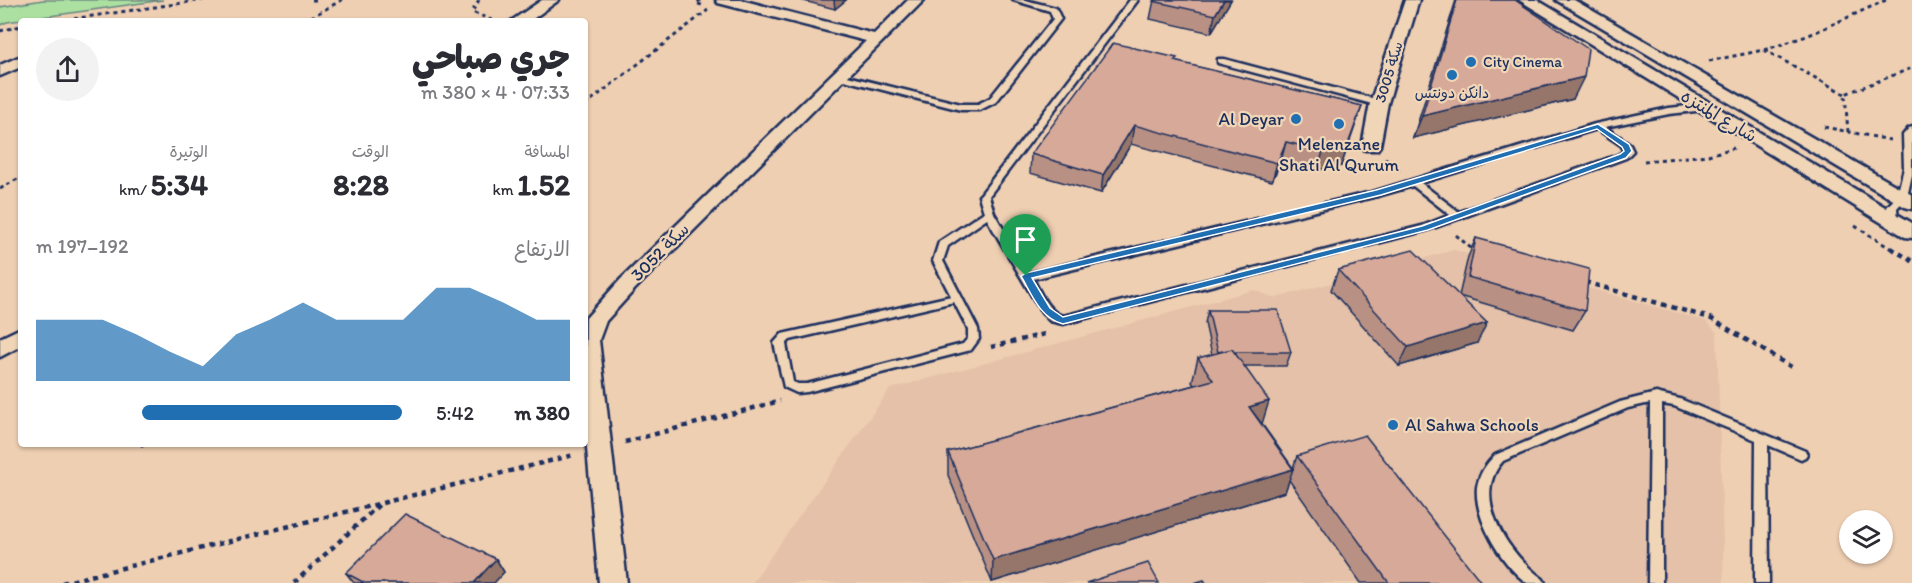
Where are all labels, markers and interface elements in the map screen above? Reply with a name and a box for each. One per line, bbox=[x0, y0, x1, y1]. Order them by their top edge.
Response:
button: share bbox=[36, 38, 99, 101]
text: جري صباحي bbox=[412, 38, 570, 77]
street label: سكة 3005 bbox=[1371, 39, 1407, 105]
place label: City Cinema bbox=[1483, 53, 1562, 71]
marker: City Cinema bbox=[1464, 55, 1478, 69]
marker: دانكن دونتس bbox=[1445, 68, 1459, 82]
text: 07:33 · 4 × 380 m bbox=[421, 80, 570, 104]
place label: دانكن دونتس bbox=[1415, 84, 1489, 102]
street label: شارع المنتزه bbox=[1676, 85, 1761, 148]
place label: Al Deyar bbox=[1218, 108, 1285, 130]
marker: Al Deyar bbox=[1289, 112, 1303, 126]
marker: Melenzane Shati Al Qurum bbox=[1332, 117, 1346, 131]
place label: Melenzane Shati Al Qurum bbox=[1279, 133, 1399, 176]
text: الوتيرة bbox=[169, 142, 208, 161]
text: الوقت bbox=[352, 142, 389, 161]
text: المسافة bbox=[524, 142, 570, 161]
text: 5:34 bbox=[151, 166, 208, 203]
text: 8:28 bbox=[333, 166, 389, 203]
text: 1.52 bbox=[517, 166, 570, 203]
text: /km bbox=[119, 180, 151, 199]
text: km bbox=[492, 180, 517, 199]
pin bbox=[1000, 214, 1051, 276]
street label: سكة 3052 bbox=[626, 218, 694, 286]
icon: arrive bbox=[1009, 223, 1042, 256]
text: 192–197 m bbox=[36, 234, 128, 258]
text: الارتفاع bbox=[514, 237, 570, 261]
text: 5:42 bbox=[436, 401, 474, 425]
text: 380 m bbox=[514, 401, 570, 425]
place label: Al Sahwa Schools bbox=[1405, 414, 1539, 436]
marker: Al Sahwa Schools bbox=[1386, 418, 1400, 432]
map controls bbox=[1839, 510, 1893, 564]
button: layers bbox=[1839, 510, 1893, 564]

